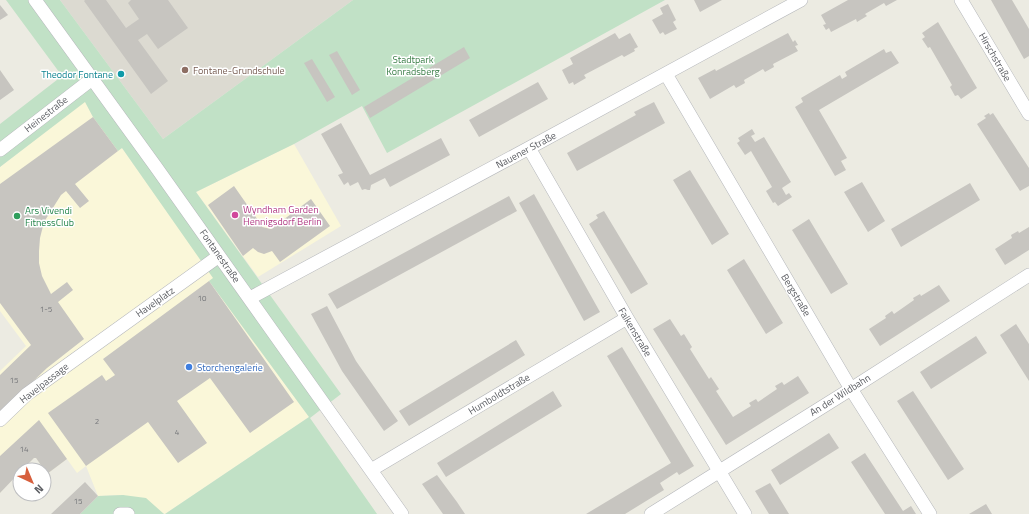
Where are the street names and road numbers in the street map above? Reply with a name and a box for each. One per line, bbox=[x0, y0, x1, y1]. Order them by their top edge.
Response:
street label: Hirschstraße bbox=[975, 30, 1015, 84]
street label: Heinestraße bbox=[21, 92, 71, 136]
street label: Nauener Straße bbox=[493, 128, 559, 172]
street label: Fontanestraße bbox=[196, 226, 244, 286]
street label: Bergstraße bbox=[777, 271, 815, 319]
street label: Havelplatz bbox=[132, 283, 178, 321]
street label: Falkenstraße bbox=[614, 305, 656, 359]
street label: Havelpassage bbox=[16, 359, 72, 407]
street label: Humboldtstraße bbox=[465, 370, 533, 418]
street label: An der Wildbahn bbox=[807, 370, 873, 420]

